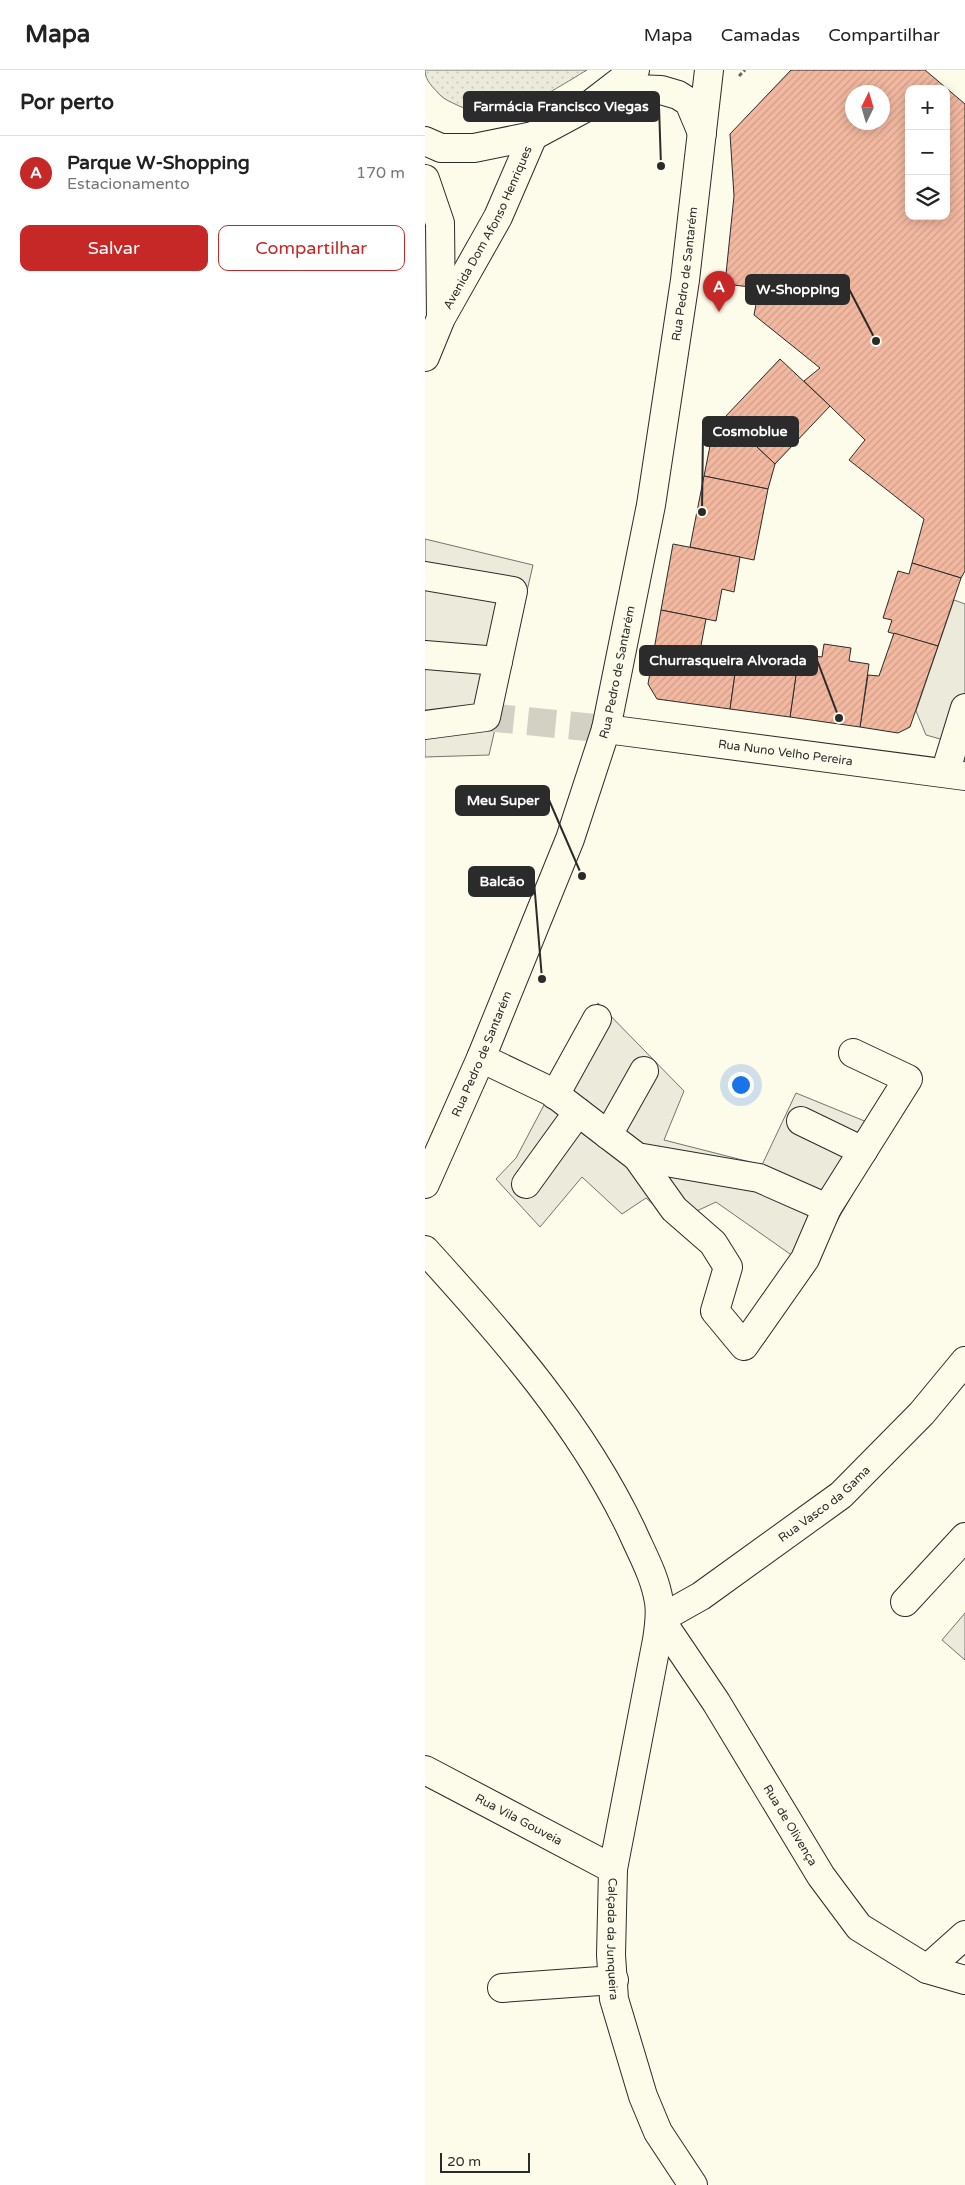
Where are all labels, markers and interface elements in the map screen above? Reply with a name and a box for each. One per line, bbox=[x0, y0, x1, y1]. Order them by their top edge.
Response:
text: Mapa bbox=[25, 20, 90, 49]
text: Mapa bbox=[644, 24, 693, 46]
text: Camadas bbox=[721, 24, 800, 46]
text: Compartilhar bbox=[828, 24, 940, 46]
north arrow bbox=[845, 85, 890, 130]
map controls bbox=[905, 85, 950, 220]
button: + bbox=[905, 85, 950, 130]
text: Por perto bbox=[20, 90, 114, 115]
callout: Farmácia Francisco Viegas bbox=[464, 92, 659, 121]
text: Farmácia Francisco Viegas bbox=[473, 98, 649, 115]
button: − bbox=[905, 130, 950, 175]
street label: Avenida Dom Afonso Henriques bbox=[440, 144, 535, 312]
text: Parque W-Shopping bbox=[67, 152, 250, 174]
text: A bbox=[30, 163, 42, 183]
text: 170 m bbox=[356, 163, 405, 183]
text: Estacionamento bbox=[67, 174, 190, 194]
button: layers bbox=[905, 175, 950, 220]
street label: Rua Pedro de Santarém bbox=[669, 206, 700, 342]
button: Salvar bbox=[20, 225, 208, 271]
button: Compartilhar bbox=[218, 225, 405, 271]
pin: A bbox=[703, 271, 735, 312]
callout: W-Shopping bbox=[746, 275, 849, 304]
text: W-Shopping bbox=[756, 281, 840, 298]
callout: Cosmoblue bbox=[703, 417, 798, 446]
text: Cosmoblue bbox=[713, 423, 788, 440]
street label: Rua Pedro de Santarém bbox=[596, 604, 638, 740]
callout: Churrasqueira Alvorada bbox=[640, 646, 817, 675]
text: Churrasqueira Alvorada bbox=[649, 652, 807, 669]
street label: Rua Nuno Velho Pereira bbox=[717, 737, 854, 768]
callout: Meu Super bbox=[456, 786, 549, 815]
text: Meu Super bbox=[467, 792, 540, 809]
callout: Balcão bbox=[469, 867, 534, 896]
text: Balcão bbox=[480, 873, 525, 890]
street label: Rua Pedro de Santarém bbox=[449, 989, 515, 1119]
your location bbox=[728, 1072, 754, 1098]
street label: Rua Vasco da Gama bbox=[776, 1463, 873, 1545]
street label: Rua de Olivença bbox=[760, 1782, 820, 1868]
street label: Rua Vila Gouveia bbox=[473, 1791, 565, 1848]
street label: Calçada da Junqueira bbox=[604, 1878, 621, 2001]
scale bar bbox=[440, 2150, 530, 2173]
text: 20 m bbox=[447, 2153, 481, 2170]

